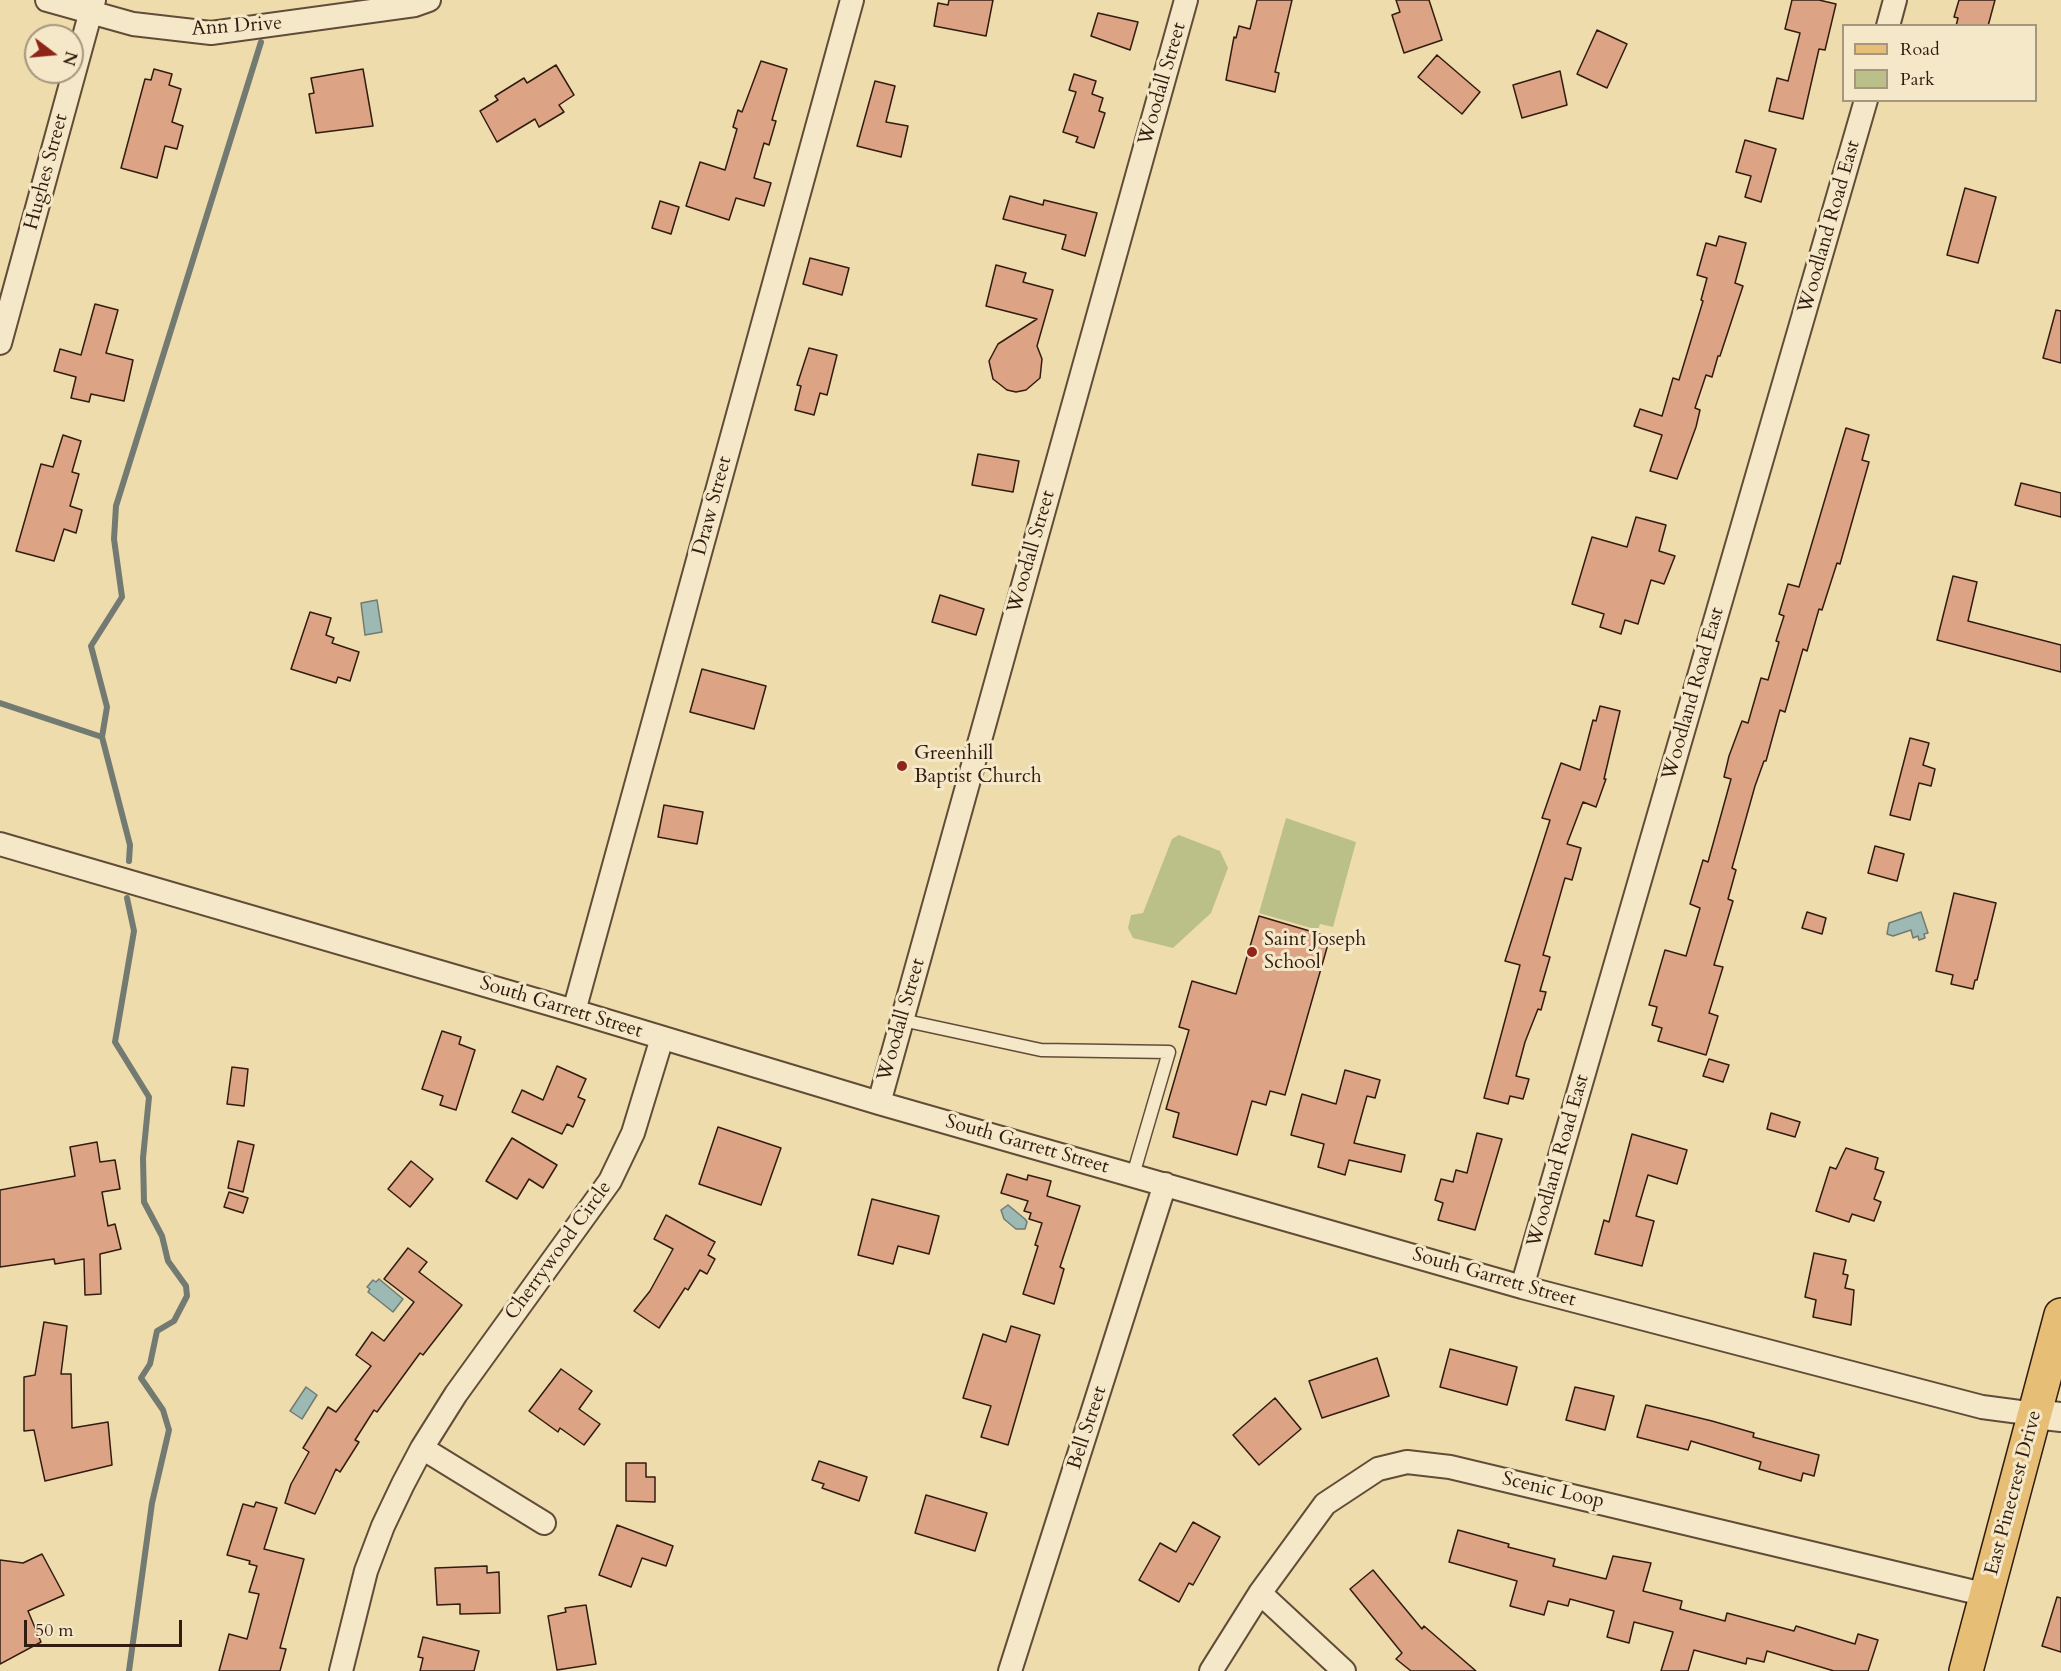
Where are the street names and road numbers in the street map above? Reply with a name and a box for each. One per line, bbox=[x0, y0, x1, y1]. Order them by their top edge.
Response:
street label: Ann Drive bbox=[191, 12, 283, 42]
street label: Woodall Street bbox=[1134, 20, 1192, 148]
street label: Hughes Street bbox=[20, 111, 74, 233]
street label: Woodland Road East bbox=[1794, 138, 1866, 316]
street label: Draw Street bbox=[688, 454, 738, 558]
street label: Woodall Street bbox=[1003, 488, 1061, 616]
street label: Woodland Road East bbox=[1658, 605, 1730, 783]
street label: Woodall Street bbox=[873, 956, 931, 1084]
street label: South Garrett Street bbox=[477, 972, 645, 1044]
street label: Woodland Road East bbox=[1523, 1072, 1595, 1250]
street label: South Garrett Street bbox=[943, 1110, 1111, 1180]
street label: Cherrywood Circle bbox=[501, 1177, 617, 1325]
street label: South Garrett Street bbox=[1410, 1243, 1578, 1313]
street label: Bell Street bbox=[1063, 1383, 1113, 1473]
street label: East Pinecrest Drive bbox=[1980, 1408, 2048, 1578]
street label: Scenic Loop bbox=[1500, 1468, 1606, 1514]

